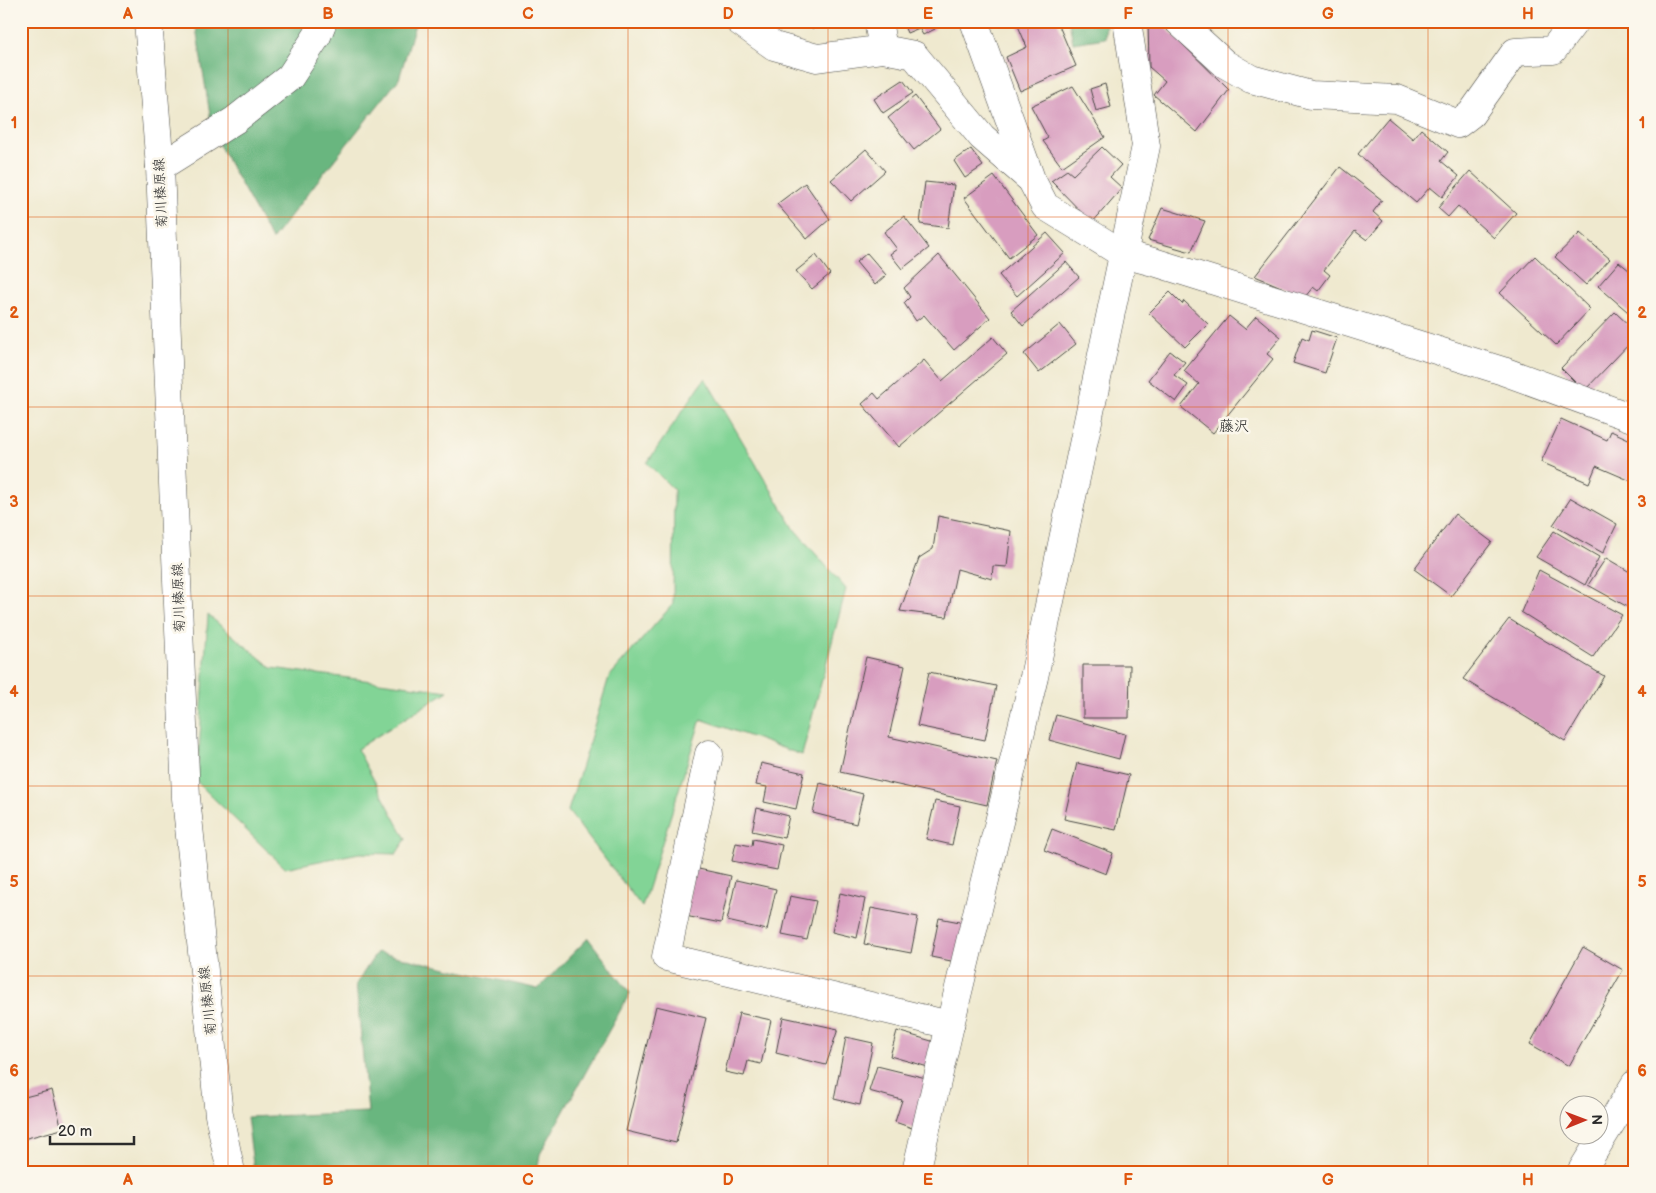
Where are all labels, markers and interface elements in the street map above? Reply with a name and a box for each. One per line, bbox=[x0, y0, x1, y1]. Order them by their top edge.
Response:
text: A bbox=[122, 5, 133, 24]
text: B bbox=[322, 5, 334, 24]
text: C bbox=[522, 5, 534, 24]
text: D bbox=[722, 5, 734, 24]
text: E bbox=[923, 5, 933, 24]
text: F bbox=[1123, 5, 1133, 24]
text: G bbox=[1322, 5, 1334, 24]
text: H bbox=[1522, 5, 1534, 24]
text: 1 bbox=[11, 114, 17, 133]
text: 1 bbox=[1639, 114, 1645, 133]
street label: 菊川榛原線 bbox=[150, 158, 171, 228]
text: 2 bbox=[9, 304, 19, 323]
text: 2 bbox=[1637, 304, 1647, 323]
district label: 藤沢 bbox=[1219, 417, 1249, 436]
text: 3 bbox=[9, 493, 19, 512]
text: 3 bbox=[1637, 493, 1647, 512]
street label: 菊川榛原線 bbox=[169, 563, 188, 633]
text: 4 bbox=[9, 683, 19, 702]
text: 4 bbox=[1637, 683, 1647, 702]
text: 5 bbox=[9, 873, 19, 892]
text: 5 bbox=[1637, 873, 1647, 892]
street label: 菊川榛原線 bbox=[195, 965, 220, 1037]
text: 6 bbox=[9, 1062, 19, 1081]
text: 6 bbox=[1637, 1062, 1647, 1081]
north arrow bbox=[1558, 1096, 1608, 1146]
scale bar bbox=[50, 1113, 134, 1145]
text: N bbox=[1588, 1114, 1605, 1125]
text: 20 m bbox=[58, 1122, 92, 1141]
text: A bbox=[122, 1171, 133, 1190]
text: B bbox=[322, 1171, 334, 1190]
text: C bbox=[522, 1171, 534, 1190]
text: D bbox=[722, 1171, 734, 1190]
text: E bbox=[923, 1171, 933, 1190]
text: F bbox=[1123, 1171, 1133, 1190]
text: G bbox=[1322, 1171, 1334, 1190]
text: H bbox=[1522, 1171, 1534, 1190]

